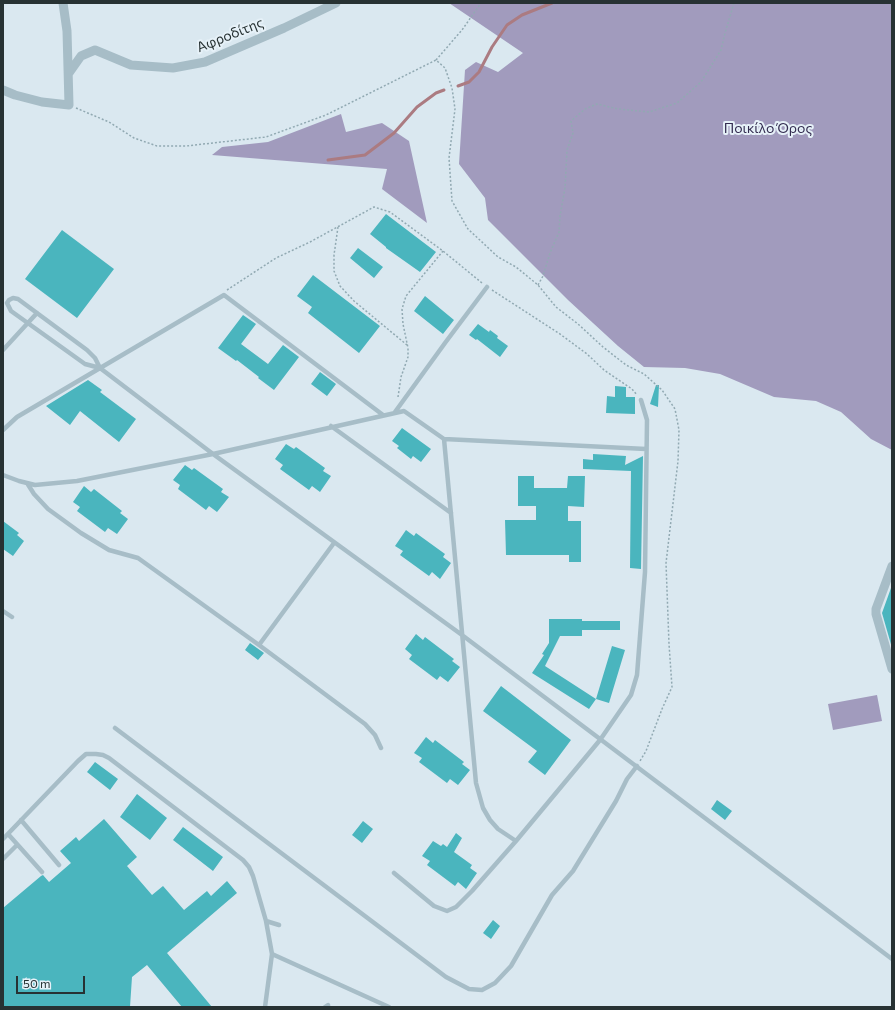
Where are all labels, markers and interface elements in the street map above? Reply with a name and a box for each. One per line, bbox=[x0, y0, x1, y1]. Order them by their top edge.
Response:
street label: Αφροδίτης bbox=[194, 14, 266, 56]
park label: Ποικίλο Όρος bbox=[724, 120, 812, 136]
scale bar bbox=[18, 968, 87, 994]
text: 50 m bbox=[23, 976, 51, 990]

